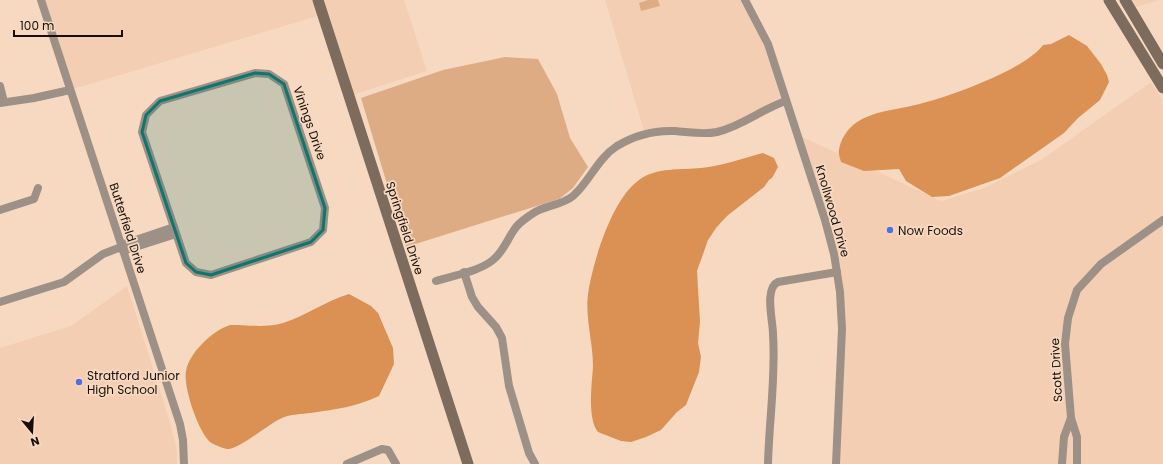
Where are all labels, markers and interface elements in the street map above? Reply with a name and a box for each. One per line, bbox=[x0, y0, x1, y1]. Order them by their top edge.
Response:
scale bar bbox=[14, 12, 122, 38]
text: 100 m bbox=[20, 17, 54, 34]
street label: Vinings Drive bbox=[289, 84, 331, 162]
street label: Knollwood Drive bbox=[812, 163, 854, 259]
street label: Springfield Drive bbox=[382, 179, 428, 277]
street label: Butterfield Drive bbox=[105, 180, 151, 276]
place label: Now Foods bbox=[898, 222, 963, 239]
marker: Now Foods bbox=[885, 225, 895, 235]
street label: Scott Drive bbox=[1046, 338, 1066, 402]
place label: Stratford Junior High School bbox=[87, 367, 180, 398]
marker: Stratford Junior High School bbox=[74, 377, 84, 387]
north arrow bbox=[12, 412, 52, 452]
text: N bbox=[29, 433, 42, 450]

